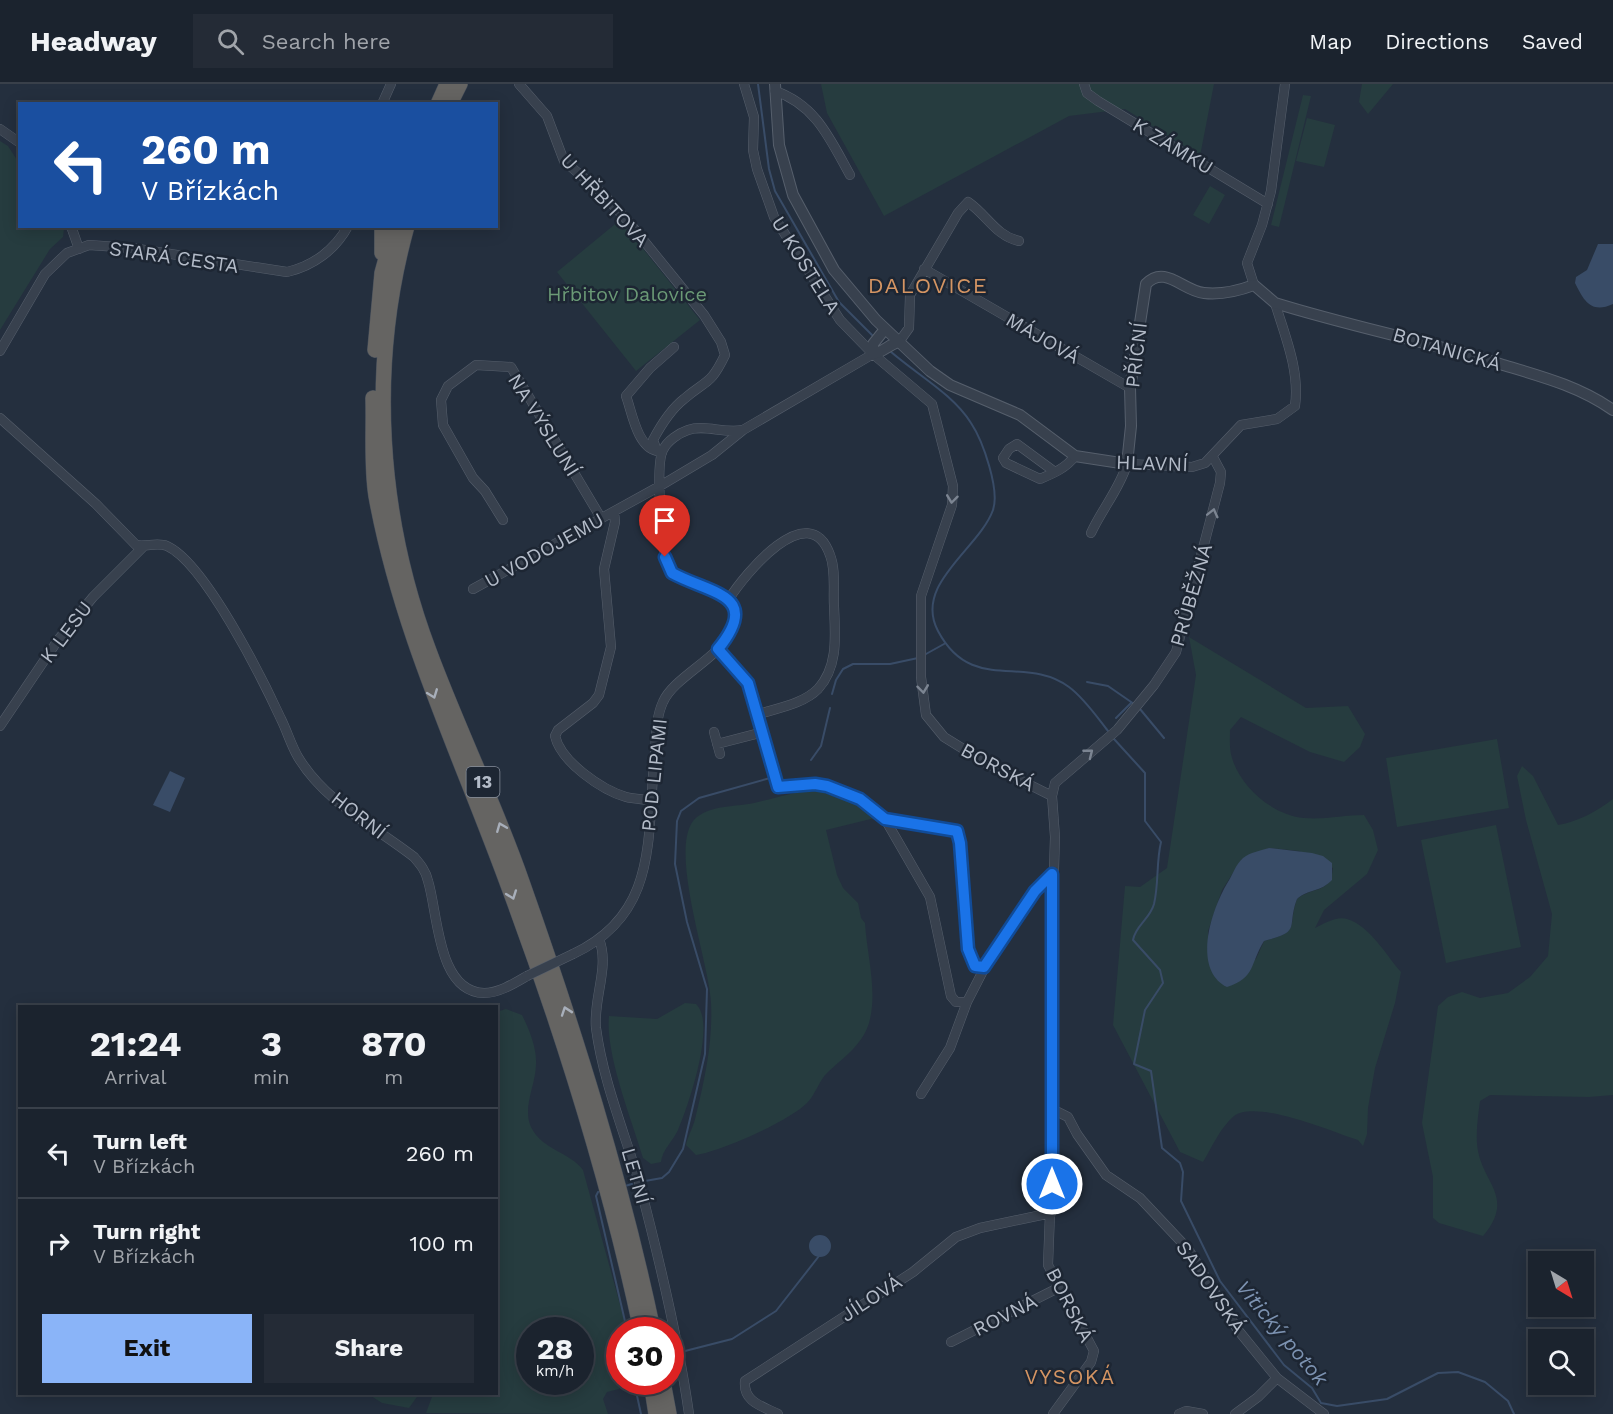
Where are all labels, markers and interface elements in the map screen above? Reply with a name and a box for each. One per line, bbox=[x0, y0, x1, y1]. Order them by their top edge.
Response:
search box bbox=[193, 14, 613, 68]
text: Headway bbox=[30, 25, 157, 58]
icon: search bbox=[214, 25, 247, 58]
text: Search here bbox=[262, 29, 391, 54]
text: Map bbox=[1309, 29, 1352, 54]
text: Directions bbox=[1385, 29, 1489, 54]
text: Saved bbox=[1522, 29, 1583, 54]
street label: K ZÁMKU bbox=[1128, 113, 1218, 179]
text: 260 m bbox=[141, 125, 271, 174]
icon: left bbox=[42, 126, 120, 204]
street label: U HŘBITOVA bbox=[556, 148, 654, 252]
text: V Břízkách bbox=[141, 175, 279, 207]
street label: U KOSTELA bbox=[766, 212, 846, 318]
street label: STARÁ CESTA bbox=[108, 236, 240, 278]
district label: DALOVICE bbox=[868, 273, 988, 298]
park label: Hřbitov Dalovice bbox=[547, 282, 707, 306]
street label: MÁJOVÁ bbox=[1002, 307, 1084, 369]
street label: PŘÍČNÍ bbox=[1120, 321, 1152, 389]
street label: BOTANICKÁ bbox=[1390, 322, 1504, 376]
street label: NA VÝSLUNÍ bbox=[503, 369, 585, 481]
street label: HLAVNÍ bbox=[1116, 450, 1189, 476]
one-way arrow bbox=[946, 494, 958, 503]
pin bbox=[639, 495, 690, 557]
icon: arrive bbox=[648, 504, 681, 537]
street label: U VODOJEMU bbox=[480, 507, 608, 593]
one-way arrow bbox=[1205, 508, 1218, 518]
street label: PRŮBĚŽNÁ bbox=[1165, 541, 1217, 649]
street label: K LESU bbox=[35, 596, 97, 668]
one-way arrow bbox=[916, 684, 928, 693]
one-way arrow bbox=[426, 688, 438, 699]
street label: POD LIPAMI bbox=[636, 717, 672, 833]
street label: BORSKÁ bbox=[957, 738, 1039, 796]
one-way arrow bbox=[1082, 750, 1093, 761]
road number: 13 bbox=[466, 767, 500, 797]
street label: HORNÍ bbox=[327, 786, 391, 844]
one-way arrow bbox=[495, 822, 508, 833]
one-way arrow bbox=[505, 889, 518, 900]
one-way arrow bbox=[561, 1006, 574, 1017]
text: 21:24 bbox=[89, 1023, 182, 1065]
text: 3 bbox=[261, 1023, 282, 1065]
text: 870 bbox=[361, 1023, 427, 1065]
text: Arrival bbox=[104, 1065, 167, 1089]
text: min bbox=[253, 1065, 290, 1089]
text: m bbox=[384, 1065, 403, 1089]
text: Turn left bbox=[93, 1129, 187, 1154]
icon: left bbox=[42, 1137, 75, 1170]
text: 260 m bbox=[406, 1141, 474, 1166]
street label: LETNÍ bbox=[617, 1145, 655, 1207]
position arrow bbox=[1020, 1152, 1084, 1216]
text: V Břízkách bbox=[93, 1154, 195, 1178]
text: Turn right bbox=[93, 1219, 200, 1244]
icon: right bbox=[42, 1227, 75, 1260]
text: 100 m bbox=[410, 1231, 474, 1256]
street label: SADOVSKÁ bbox=[1171, 1236, 1251, 1338]
text: V Břízkách bbox=[93, 1244, 195, 1268]
north arrow bbox=[1528, 1251, 1594, 1317]
map controls bbox=[1528, 1251, 1594, 1395]
street label: BORSKÁ bbox=[1041, 1264, 1099, 1346]
street label: JÍLOVÁ bbox=[836, 1269, 906, 1327]
water label: Vitický potok bbox=[1231, 1275, 1334, 1391]
street label: ROVNÁ bbox=[969, 1289, 1041, 1341]
button: Exit bbox=[42, 1314, 252, 1383]
button: Share bbox=[264, 1314, 474, 1383]
speed limit sign: 30 bbox=[606, 1317, 684, 1395]
button: search bbox=[1528, 1329, 1594, 1395]
text: 28 bbox=[537, 1331, 573, 1366]
text: km/h bbox=[536, 1362, 574, 1380]
district label: VYSOKÁ bbox=[1024, 1364, 1116, 1389]

